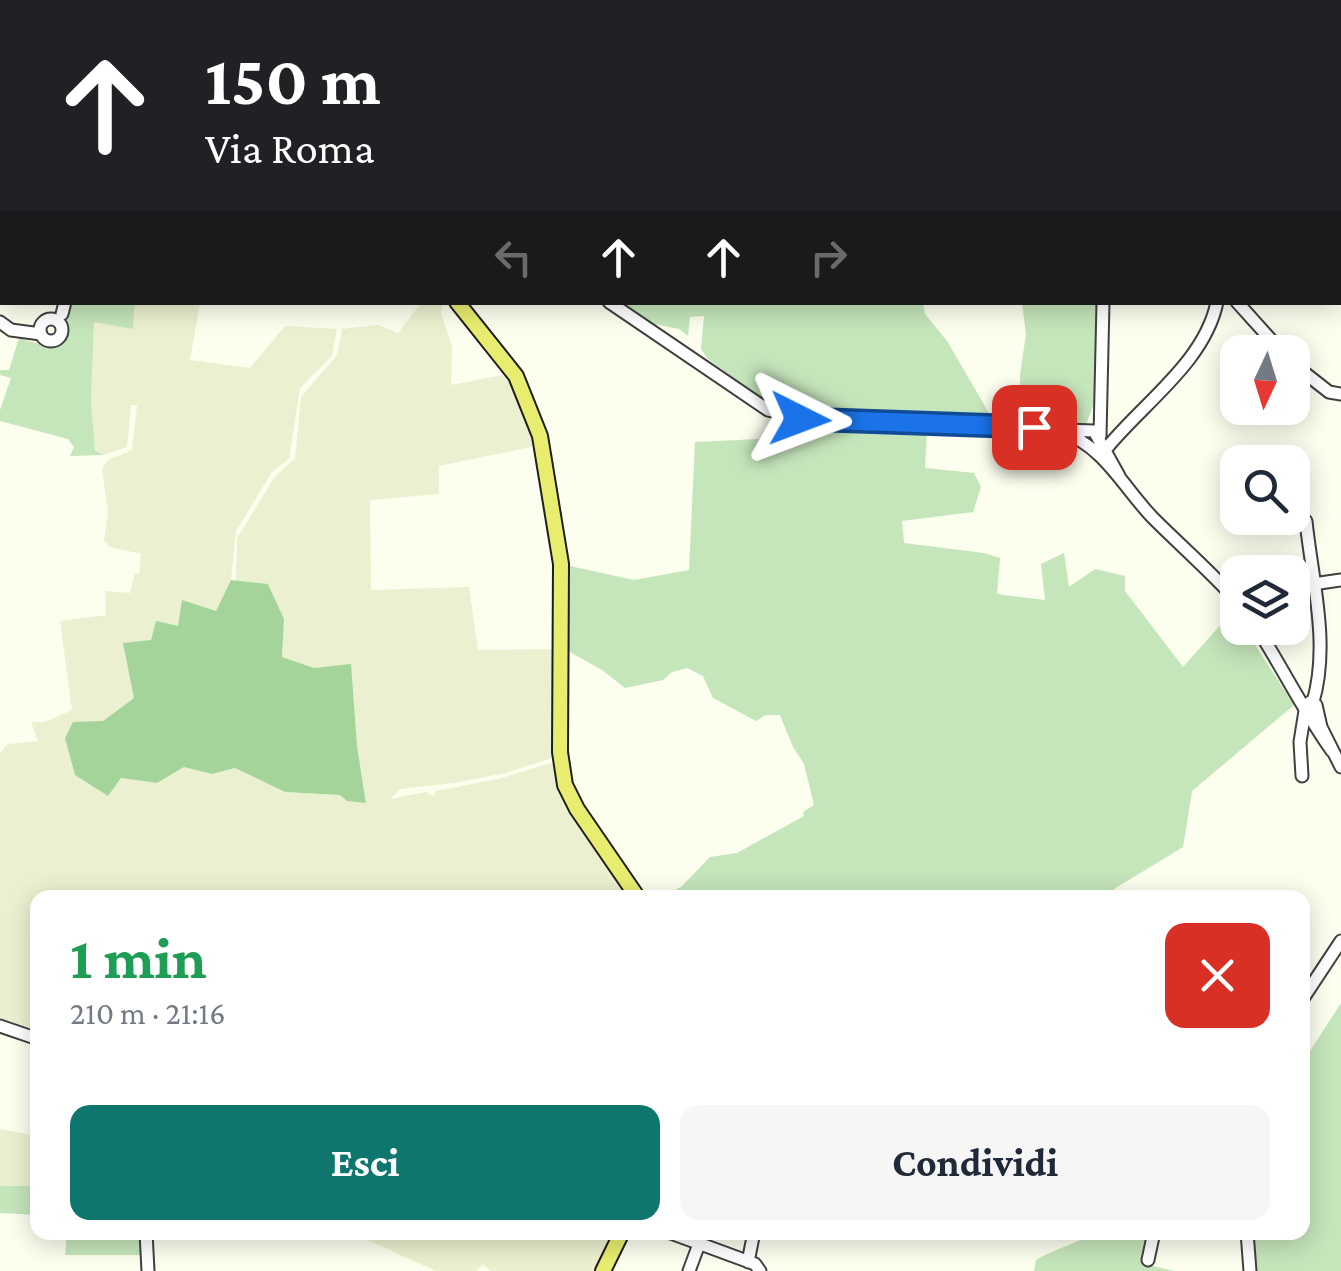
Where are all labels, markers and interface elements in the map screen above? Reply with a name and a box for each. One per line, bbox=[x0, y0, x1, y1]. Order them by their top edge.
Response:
icon: ahead bbox=[40, 40, 170, 170]
text: 150 m bbox=[205, 41, 381, 119]
text: Via Roma bbox=[205, 123, 375, 173]
icon: left bbox=[486, 230, 541, 285]
icon: ahead bbox=[591, 230, 646, 285]
icon: ahead bbox=[696, 230, 751, 285]
icon: right bbox=[801, 230, 856, 285]
north arrow bbox=[1220, 335, 1310, 425]
map controls bbox=[1220, 335, 1310, 645]
position arrow bbox=[748, 367, 852, 471]
pin bbox=[992, 385, 1077, 470]
icon: arrive bbox=[1007, 400, 1062, 455]
button: search bbox=[1220, 445, 1310, 535]
button: layers bbox=[1220, 555, 1310, 645]
button: close bbox=[1165, 923, 1270, 1028]
text: 1 min bbox=[70, 924, 207, 991]
text: 210 m · 21:16 bbox=[70, 995, 225, 1031]
button: Esci bbox=[70, 1105, 660, 1220]
button: Condividi bbox=[680, 1105, 1270, 1220]

